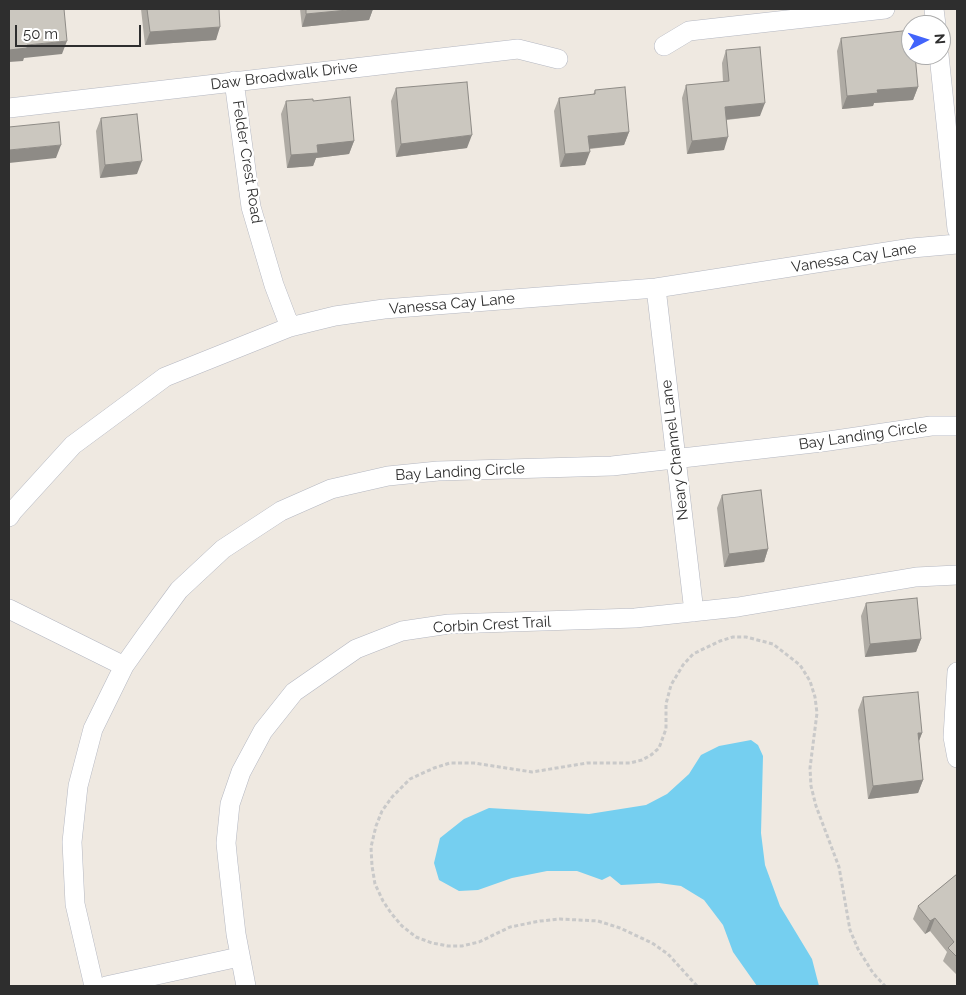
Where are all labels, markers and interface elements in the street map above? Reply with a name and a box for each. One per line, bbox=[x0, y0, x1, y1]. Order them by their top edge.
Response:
scale bar bbox=[18, 15, 144, 47]
north arrow bbox=[901, 15, 951, 65]
text: 50 m bbox=[23, 25, 58, 43]
text: N bbox=[932, 33, 948, 45]
street label: Daw Broadwalk Drive bbox=[210, 58, 358, 94]
street label: Felder Crest Road bbox=[228, 99, 266, 225]
street label: Vanessa Cay Lane bbox=[790, 239, 918, 277]
street label: Vanessa Cay Lane bbox=[388, 290, 516, 318]
street label: Neary Channel Lane bbox=[657, 379, 693, 521]
street label: Bay Landing Circle bbox=[798, 418, 928, 454]
street label: Bay Landing Circle bbox=[395, 460, 525, 484]
street label: Corbin Crest Trail bbox=[432, 613, 552, 637]

